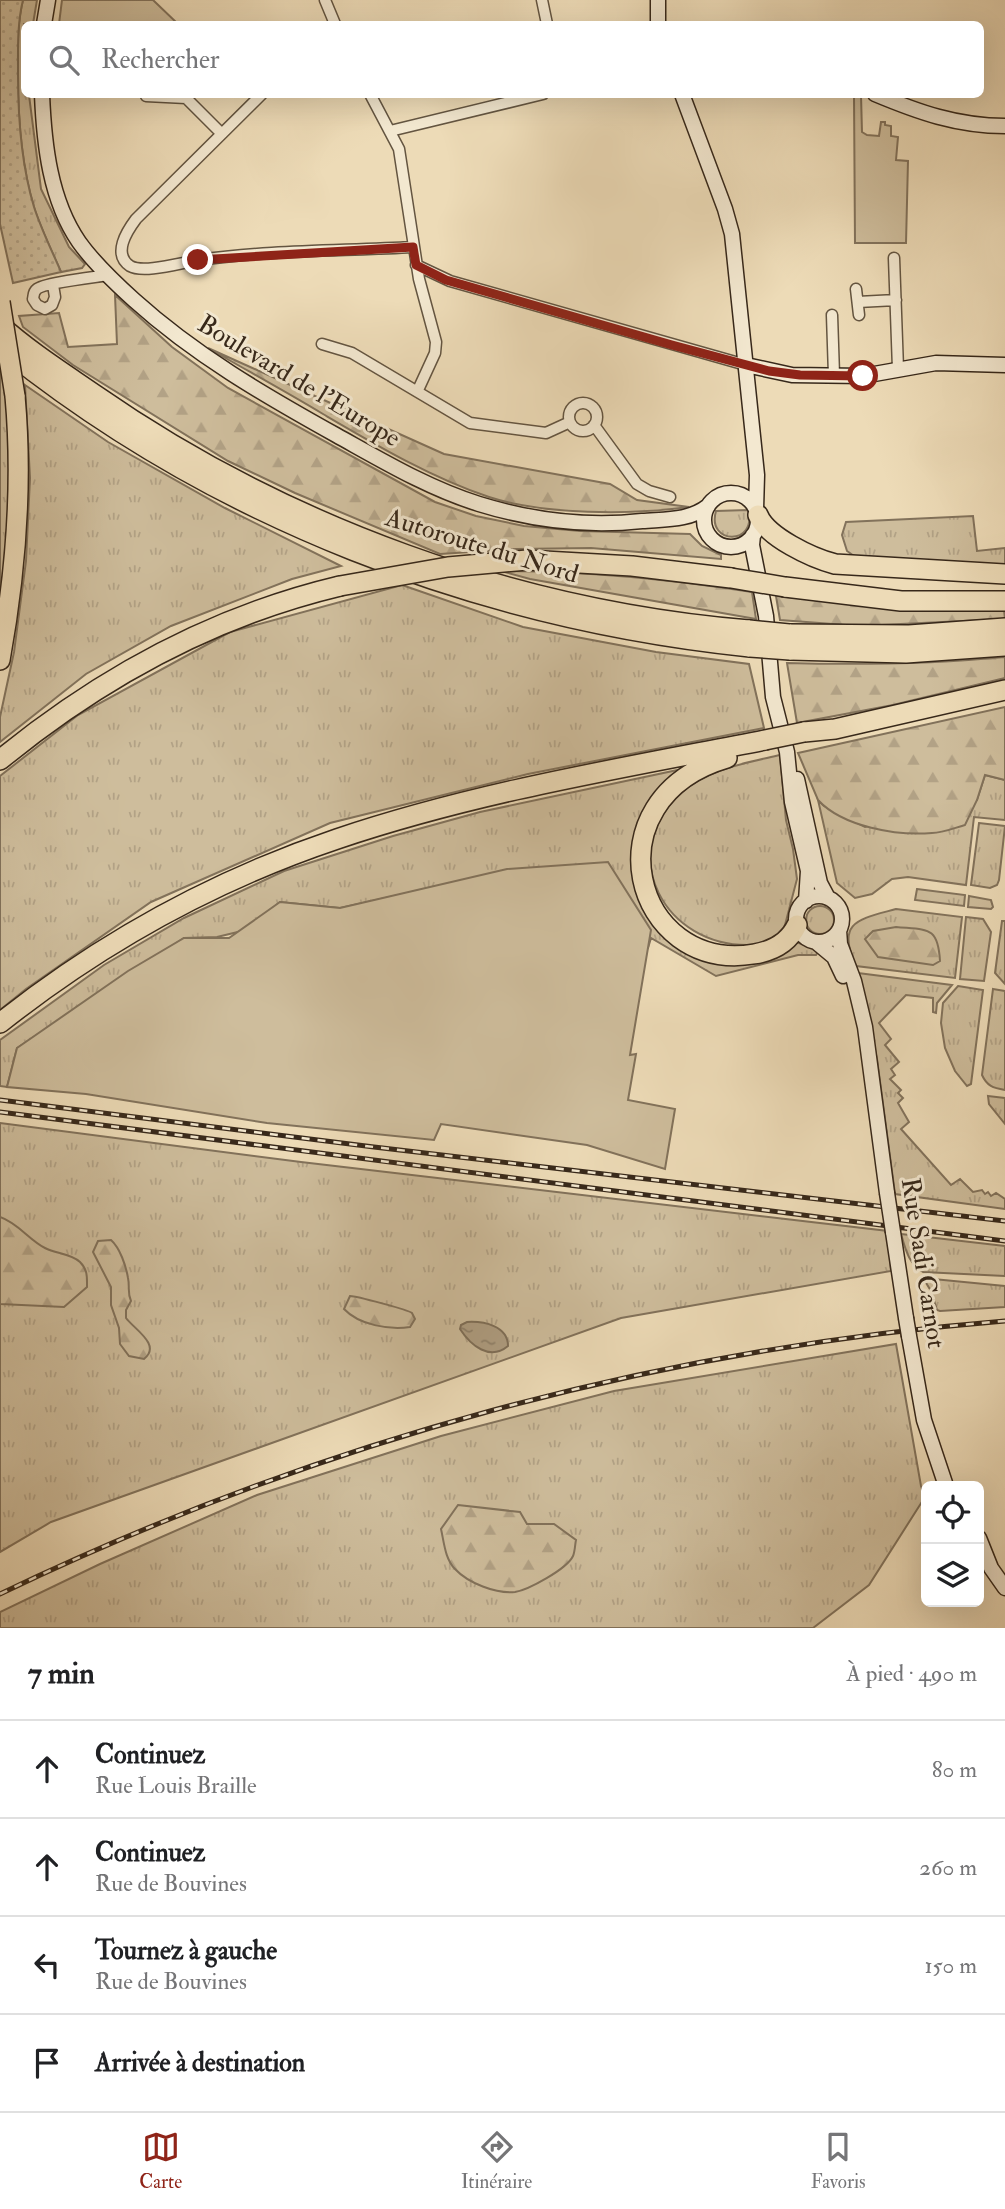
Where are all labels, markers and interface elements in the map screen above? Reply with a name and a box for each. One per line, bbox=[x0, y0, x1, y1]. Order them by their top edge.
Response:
search box bbox=[21, 21, 984, 98]
icon: search bbox=[45, 41, 83, 79]
text: Rechercher bbox=[101, 44, 220, 76]
route end bbox=[182, 244, 213, 275]
street label: Boulevard de l'Europe bbox=[191, 308, 406, 455]
route start bbox=[847, 360, 878, 391]
street label: Autoroute du Nord bbox=[381, 501, 583, 591]
street label: Rue Sadi Carnot bbox=[894, 1176, 952, 1350]
map controls bbox=[921, 1481, 984, 1607]
button: locate bbox=[921, 1481, 984, 1544]
button: layers bbox=[921, 1544, 984, 1607]
text: 7 min bbox=[28, 1655, 95, 1692]
text: À pied · 490 m bbox=[846, 1659, 977, 1688]
text: Continuez bbox=[95, 1739, 205, 1771]
icon: ahead bbox=[28, 1750, 66, 1788]
text: 80 m bbox=[932, 1755, 977, 1784]
text: Rue Louis Braille bbox=[95, 1771, 257, 1800]
text: Continuez bbox=[95, 1837, 205, 1869]
icon: ahead bbox=[28, 1848, 66, 1886]
text: 260 m bbox=[919, 1853, 977, 1882]
text: Rue de Bouvines bbox=[95, 1869, 247, 1898]
text: Tournez à gauche bbox=[95, 1935, 277, 1967]
icon: left bbox=[28, 1946, 66, 1984]
text: 150 m bbox=[924, 1951, 977, 1980]
text: Rue de Bouvines bbox=[95, 1967, 247, 1996]
icon: arrive bbox=[28, 2044, 66, 2082]
text: Arrivée à destination bbox=[95, 2047, 305, 2079]
tab: Carte bbox=[139, 2128, 182, 2194]
tab: Itinéraire bbox=[461, 2128, 532, 2194]
tab: Favoris bbox=[811, 2128, 866, 2194]

